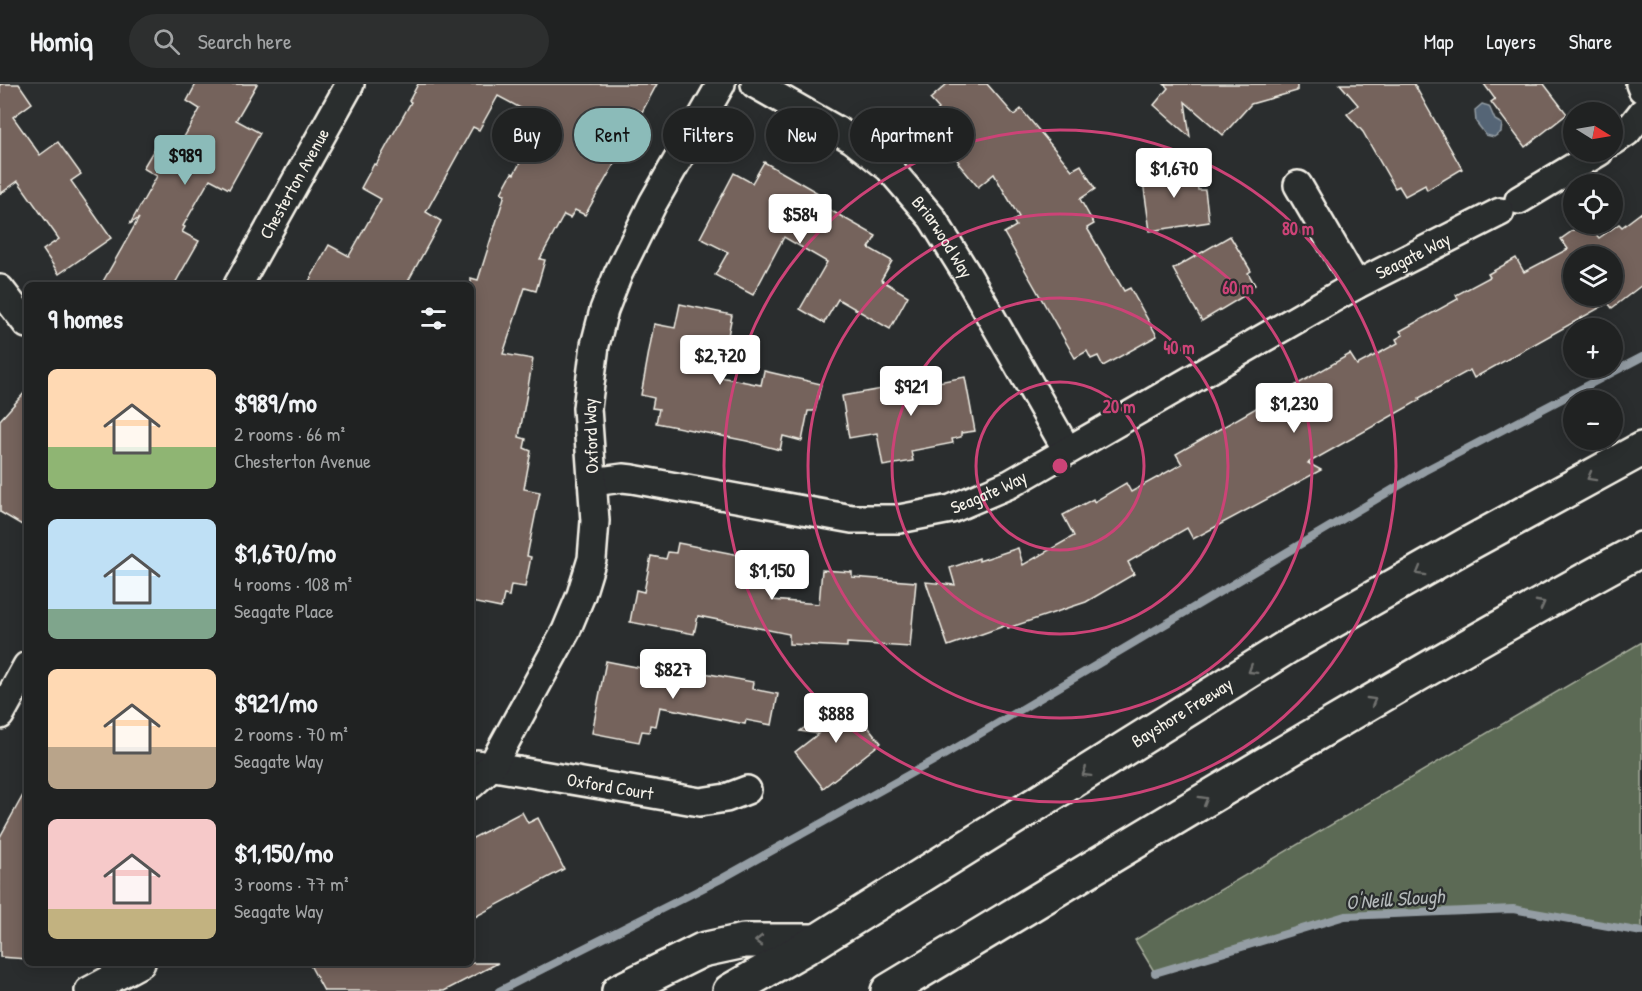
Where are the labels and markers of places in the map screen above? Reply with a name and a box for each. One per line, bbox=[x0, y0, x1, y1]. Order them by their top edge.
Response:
pin: $989 bbox=[149, 135, 221, 186]
pin: $1,670 bbox=[1125, 148, 1223, 199]
pin: $584 bbox=[764, 194, 836, 245]
pin: $2,720 bbox=[671, 335, 769, 386]
pin: $921 bbox=[875, 366, 947, 417]
pin: $1,230 bbox=[1245, 383, 1343, 434]
centre of rings bbox=[1050, 456, 1070, 476]
pin: $1,150 bbox=[723, 550, 821, 601]
pin: $827 bbox=[637, 649, 709, 700]
pin: $888 bbox=[800, 693, 872, 744]

